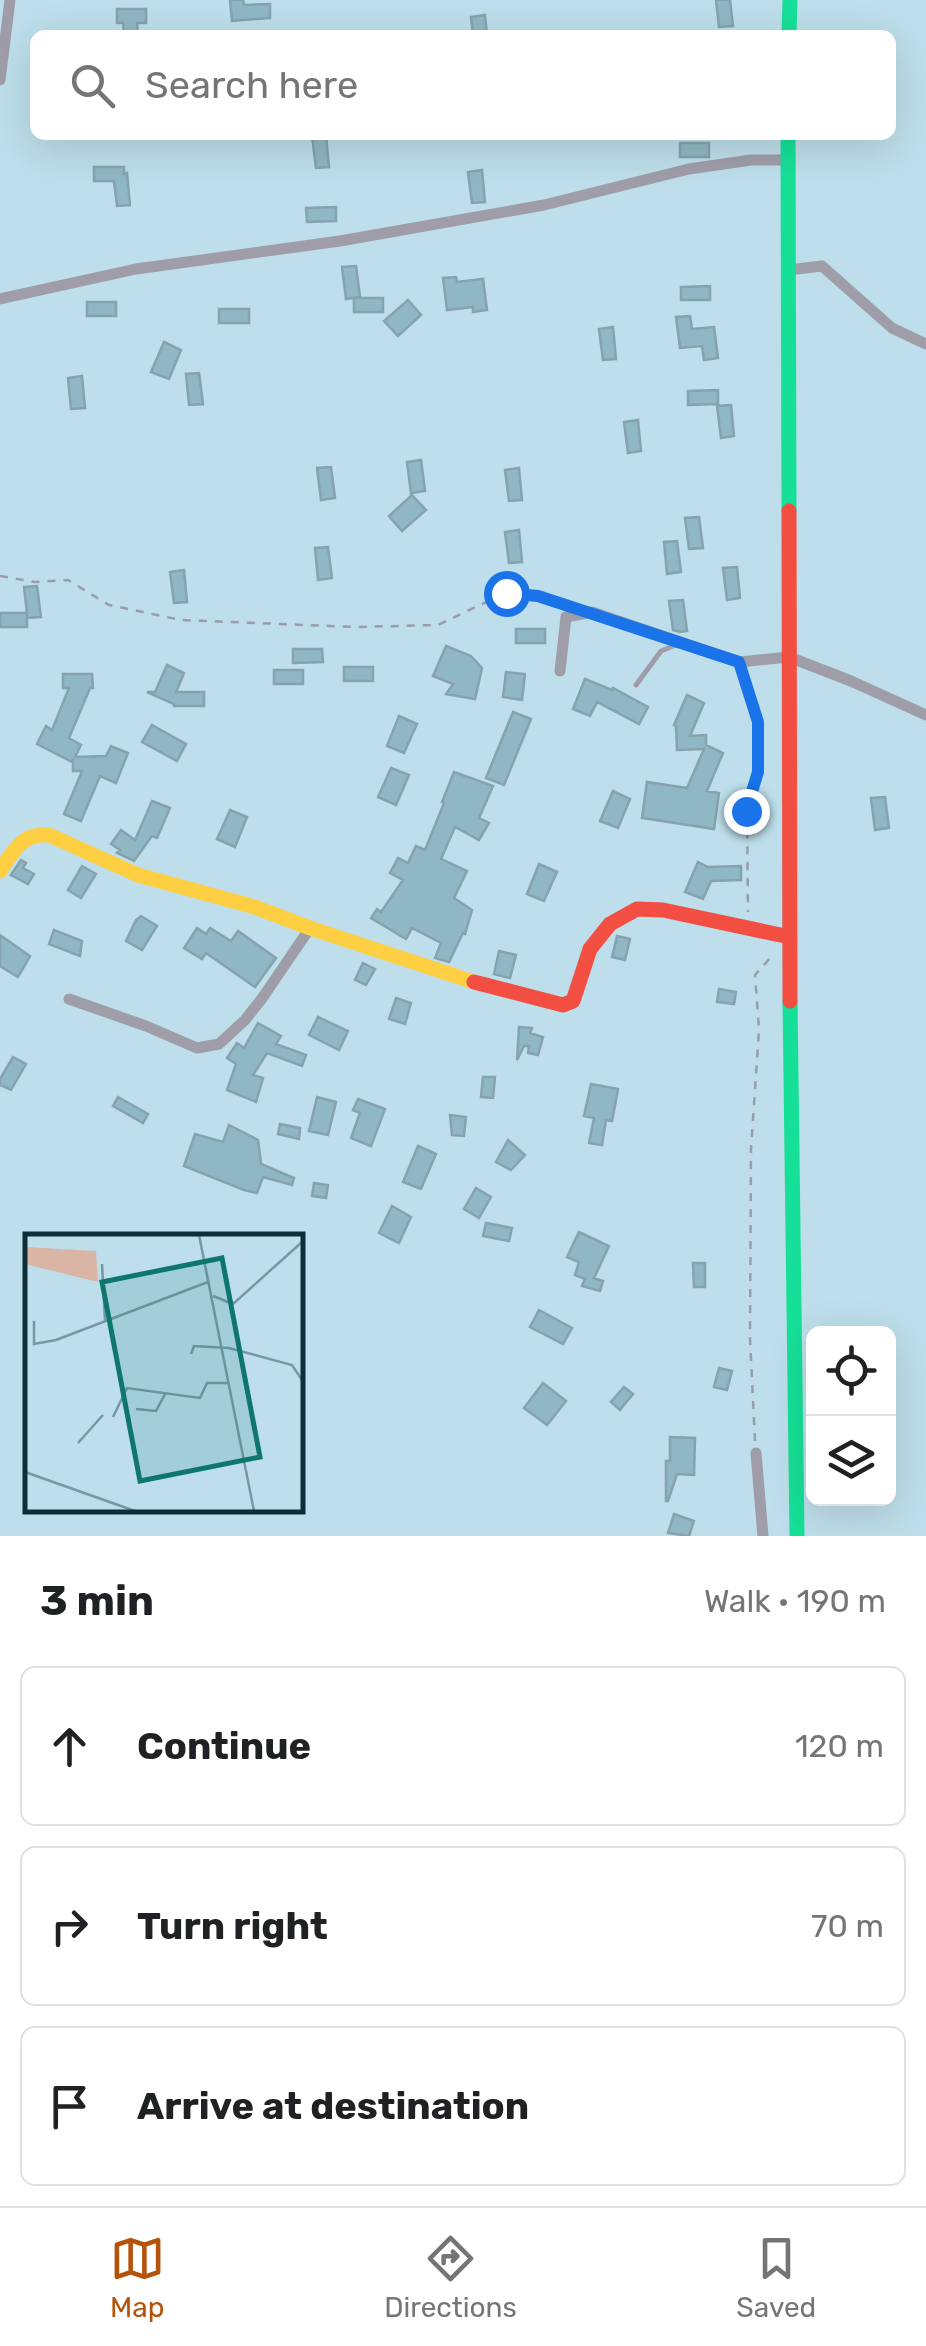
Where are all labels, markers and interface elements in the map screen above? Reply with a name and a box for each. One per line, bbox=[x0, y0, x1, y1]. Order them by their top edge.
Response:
search box bbox=[30, 30, 896, 140]
icon: search bbox=[65, 58, 120, 113]
text: Search here bbox=[145, 62, 358, 108]
route start bbox=[484, 571, 530, 617]
route end bbox=[724, 789, 770, 835]
inset map bbox=[25, 1234, 302, 1511]
map controls bbox=[806, 1326, 896, 1506]
button: locate bbox=[806, 1326, 896, 1416]
button: layers bbox=[806, 1416, 896, 1506]
text: 3 min bbox=[40, 1576, 154, 1626]
text: Walk · 190 m bbox=[704, 1582, 886, 1620]
icon: ahead bbox=[42, 1719, 97, 1774]
text: Continue bbox=[137, 1723, 311, 1769]
text: 120 m bbox=[795, 1727, 884, 1765]
icon: right bbox=[42, 1899, 97, 1954]
text: Turn right bbox=[137, 1903, 328, 1949]
text: 70 m bbox=[811, 1907, 884, 1945]
icon: arrive bbox=[42, 2079, 97, 2134]
text: Arrive at destination bbox=[137, 2083, 529, 2129]
tab: Map bbox=[110, 2231, 165, 2324]
tab: Directions bbox=[384, 2231, 517, 2324]
tab: Saved bbox=[736, 2231, 816, 2324]

